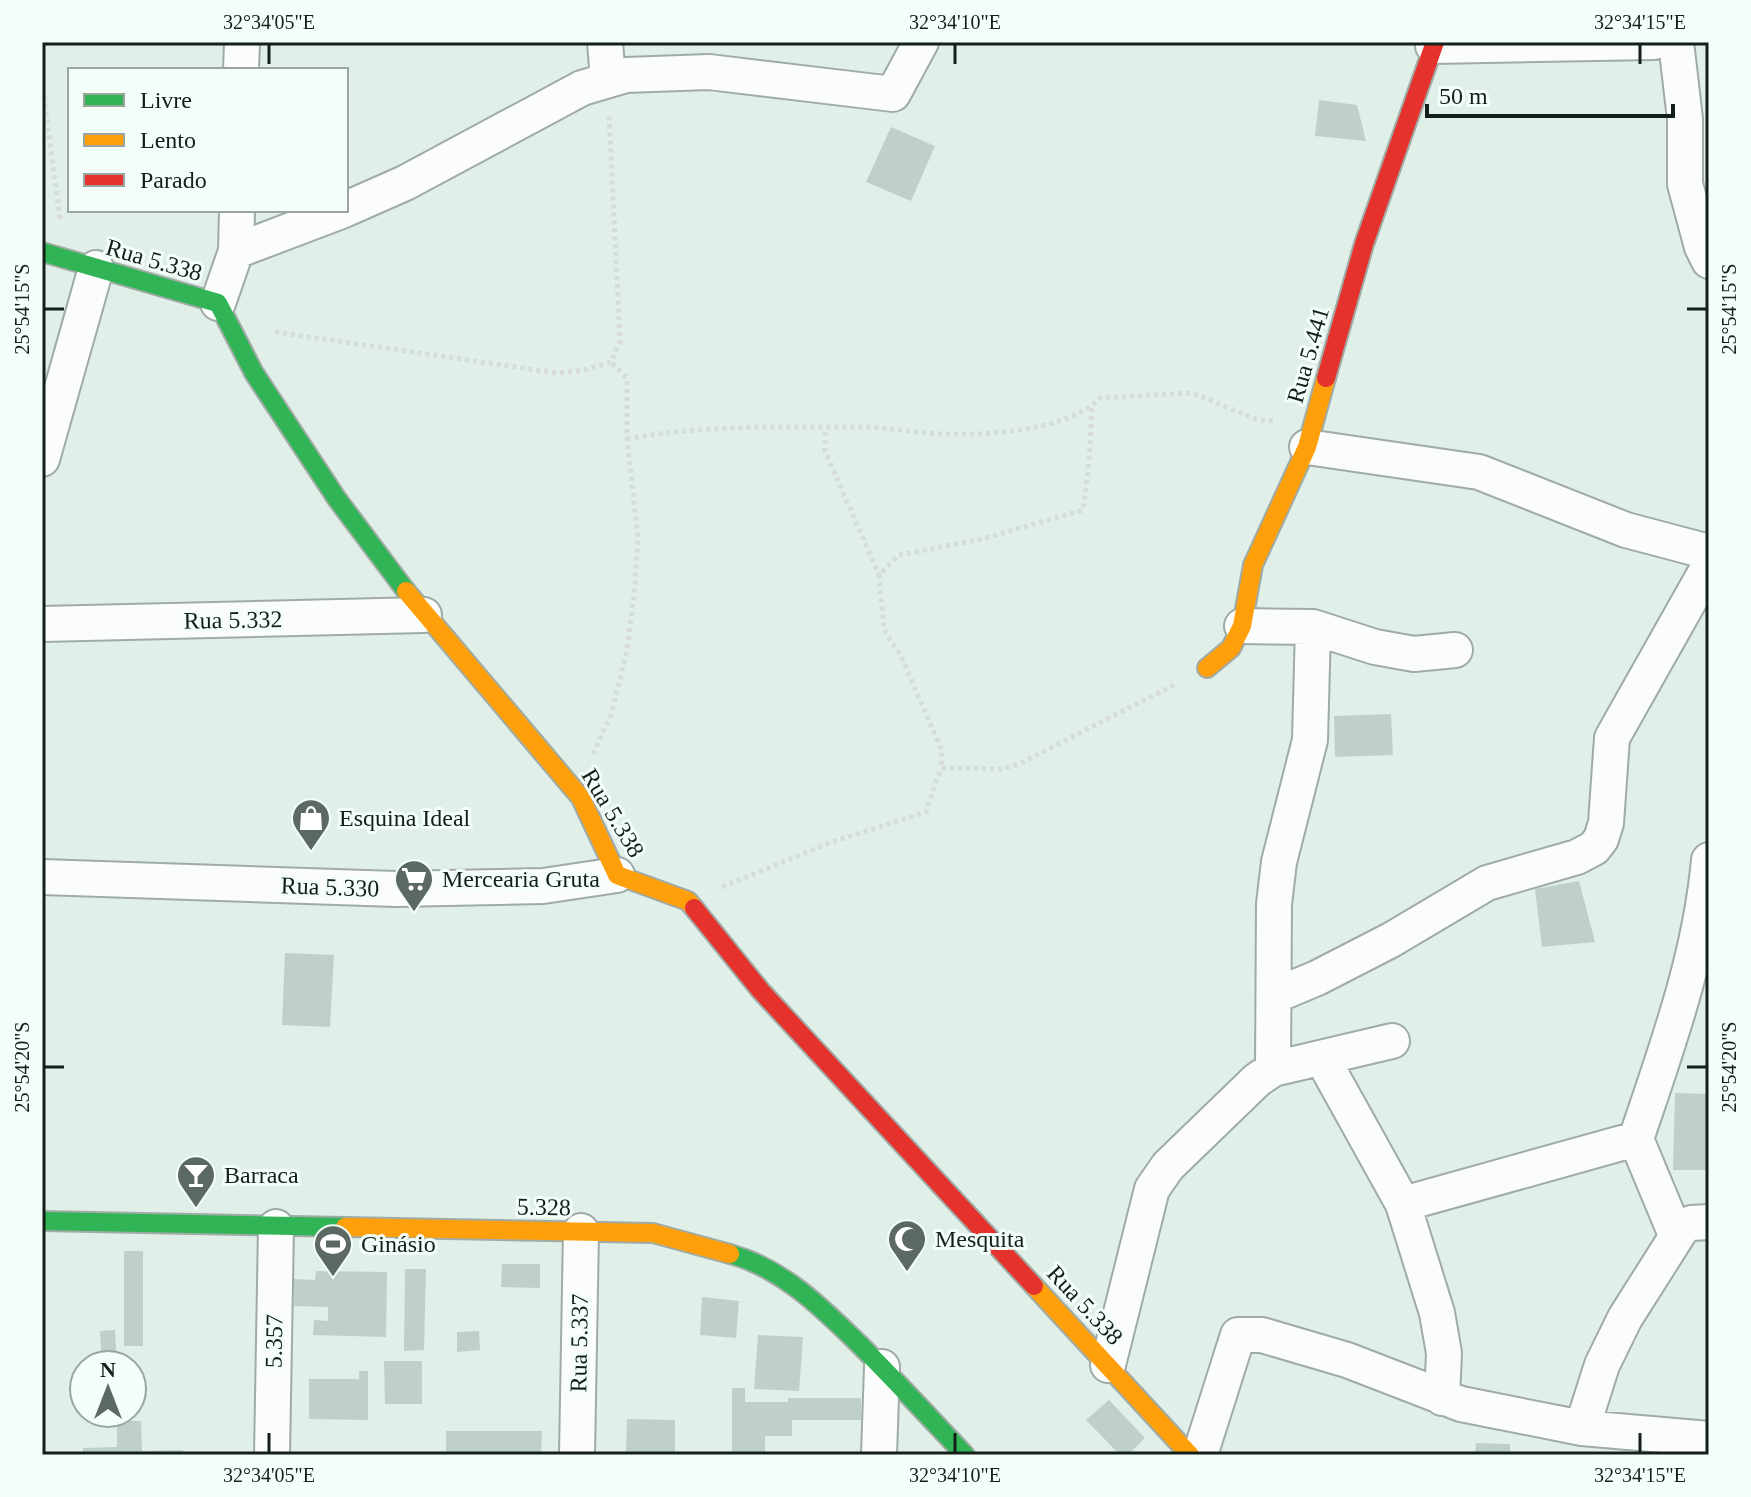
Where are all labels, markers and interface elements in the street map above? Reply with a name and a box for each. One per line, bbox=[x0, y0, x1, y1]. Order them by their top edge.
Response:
text: 32°34'05"E bbox=[223, 11, 315, 33]
text: 32°34'10"E bbox=[909, 11, 1001, 33]
text: 32°34'15"E bbox=[1594, 11, 1686, 33]
legend bbox=[68, 68, 348, 212]
scale bar bbox=[1427, 68, 1673, 118]
text: 50 m bbox=[1439, 83, 1488, 109]
text: Livre bbox=[140, 87, 192, 113]
text: Lento bbox=[140, 127, 196, 153]
text: Parado bbox=[140, 167, 207, 193]
street label: Rua 5.338 bbox=[103, 234, 205, 286]
text: 25°54'15"S bbox=[11, 264, 33, 354]
text: 25°54'15"S bbox=[1718, 264, 1740, 354]
street label: Rua 5.441 bbox=[1282, 304, 1334, 406]
street label: Rua 5.332 bbox=[183, 606, 283, 634]
street label: Rua 5.338 bbox=[576, 764, 650, 862]
shop icon: Esquina Ideal bbox=[290, 797, 332, 852]
place label: Esquina Ideal bbox=[339, 805, 471, 831]
supermarket icon: Mercearia Gruta bbox=[393, 858, 435, 913]
place label: Mercearia Gruta bbox=[442, 866, 600, 892]
street label: Rua 5.330 bbox=[280, 872, 380, 902]
text: 25°54'20"S bbox=[11, 1022, 33, 1112]
text: 25°54'20"S bbox=[1718, 1022, 1740, 1112]
bar icon: Barraca bbox=[175, 1154, 217, 1209]
place label: Barraca bbox=[224, 1162, 299, 1188]
street label: 5.328 bbox=[517, 1194, 571, 1220]
mosque icon: Mesquita bbox=[886, 1218, 928, 1273]
sports icon: Ginásio bbox=[312, 1223, 354, 1278]
place label: Mesquita bbox=[935, 1226, 1025, 1252]
place label: Ginásio bbox=[361, 1231, 436, 1257]
street label: Rua 5.338 bbox=[1042, 1260, 1128, 1350]
street label: Rua 5.337 bbox=[565, 1293, 593, 1393]
street label: 5.357 bbox=[261, 1314, 287, 1368]
north arrow bbox=[68, 1349, 148, 1429]
text: N bbox=[100, 1357, 116, 1382]
text: 32°34'05"E bbox=[223, 1464, 315, 1486]
text: 32°34'10"E bbox=[909, 1464, 1001, 1486]
text: 32°34'15"E bbox=[1594, 1464, 1686, 1486]

